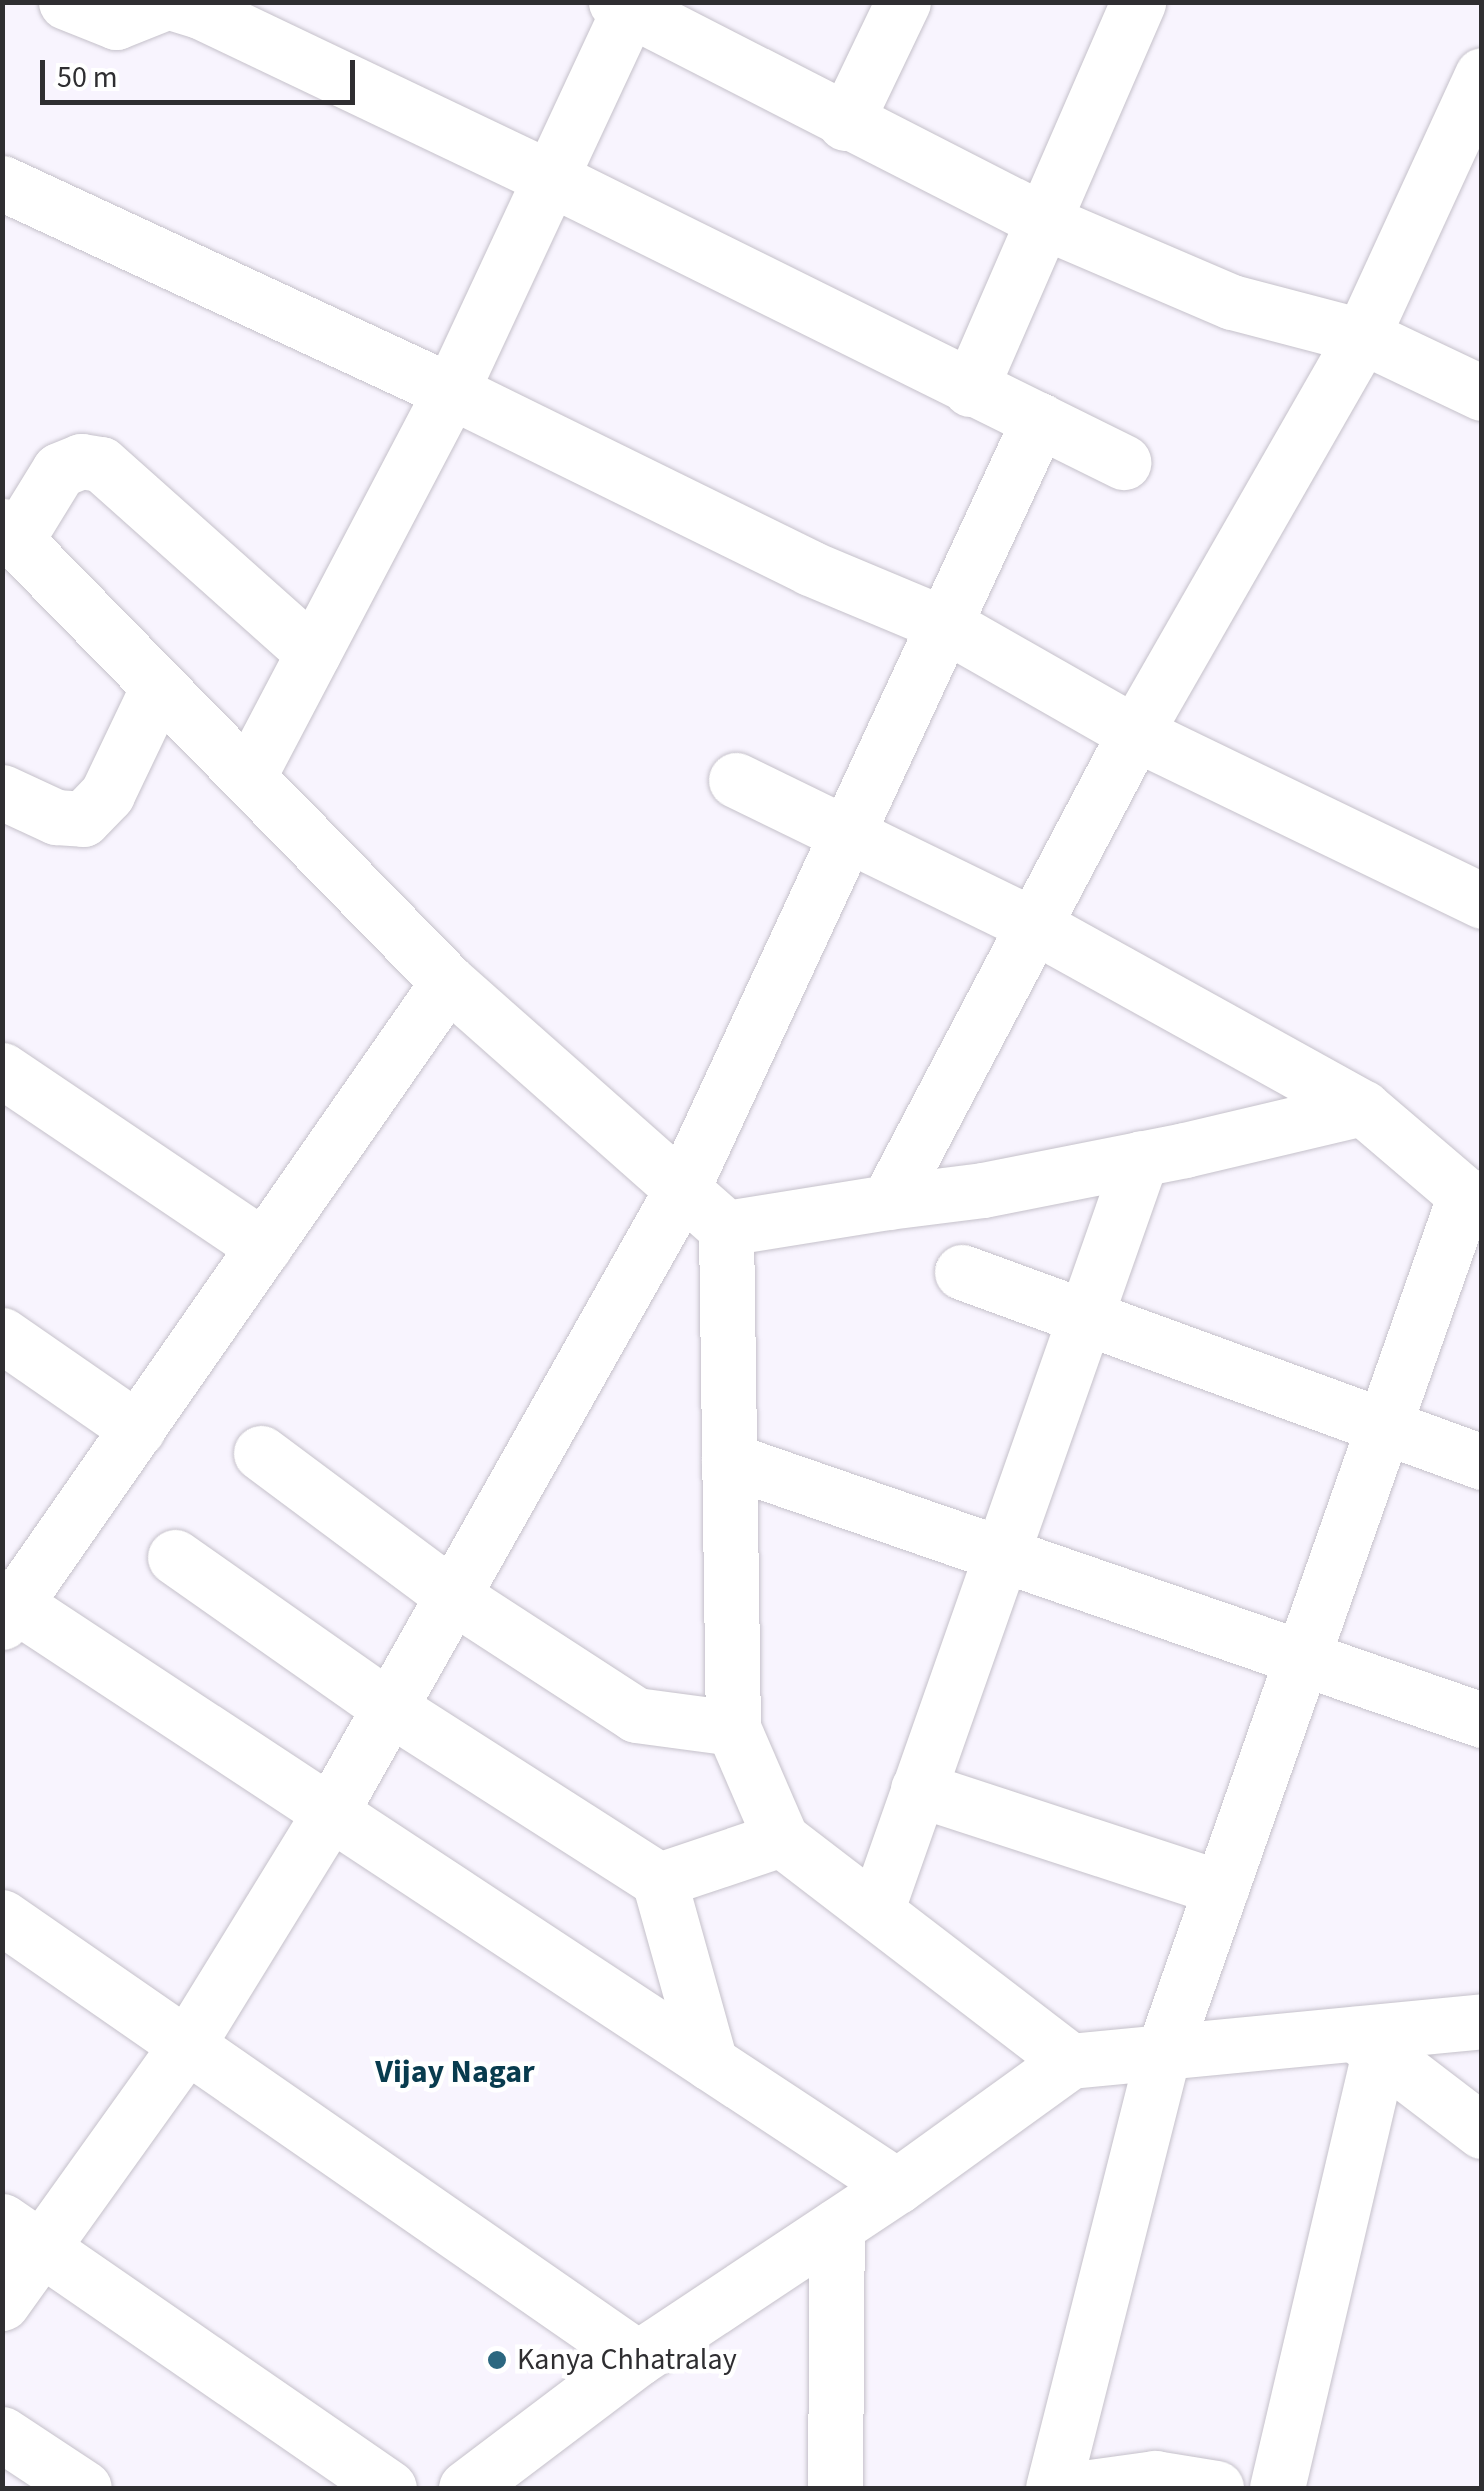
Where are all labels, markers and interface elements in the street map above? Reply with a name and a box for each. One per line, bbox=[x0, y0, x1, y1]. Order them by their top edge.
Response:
scale bar bbox=[45, 40, 360, 102]
text: 50 m bbox=[57, 56, 118, 99]
district label: Vijay Nagar bbox=[375, 2053, 535, 2091]
place label: Kanya Chhatralay bbox=[517, 2342, 737, 2378]
marker: Kanya Chhatralay bbox=[486, 2349, 508, 2371]

